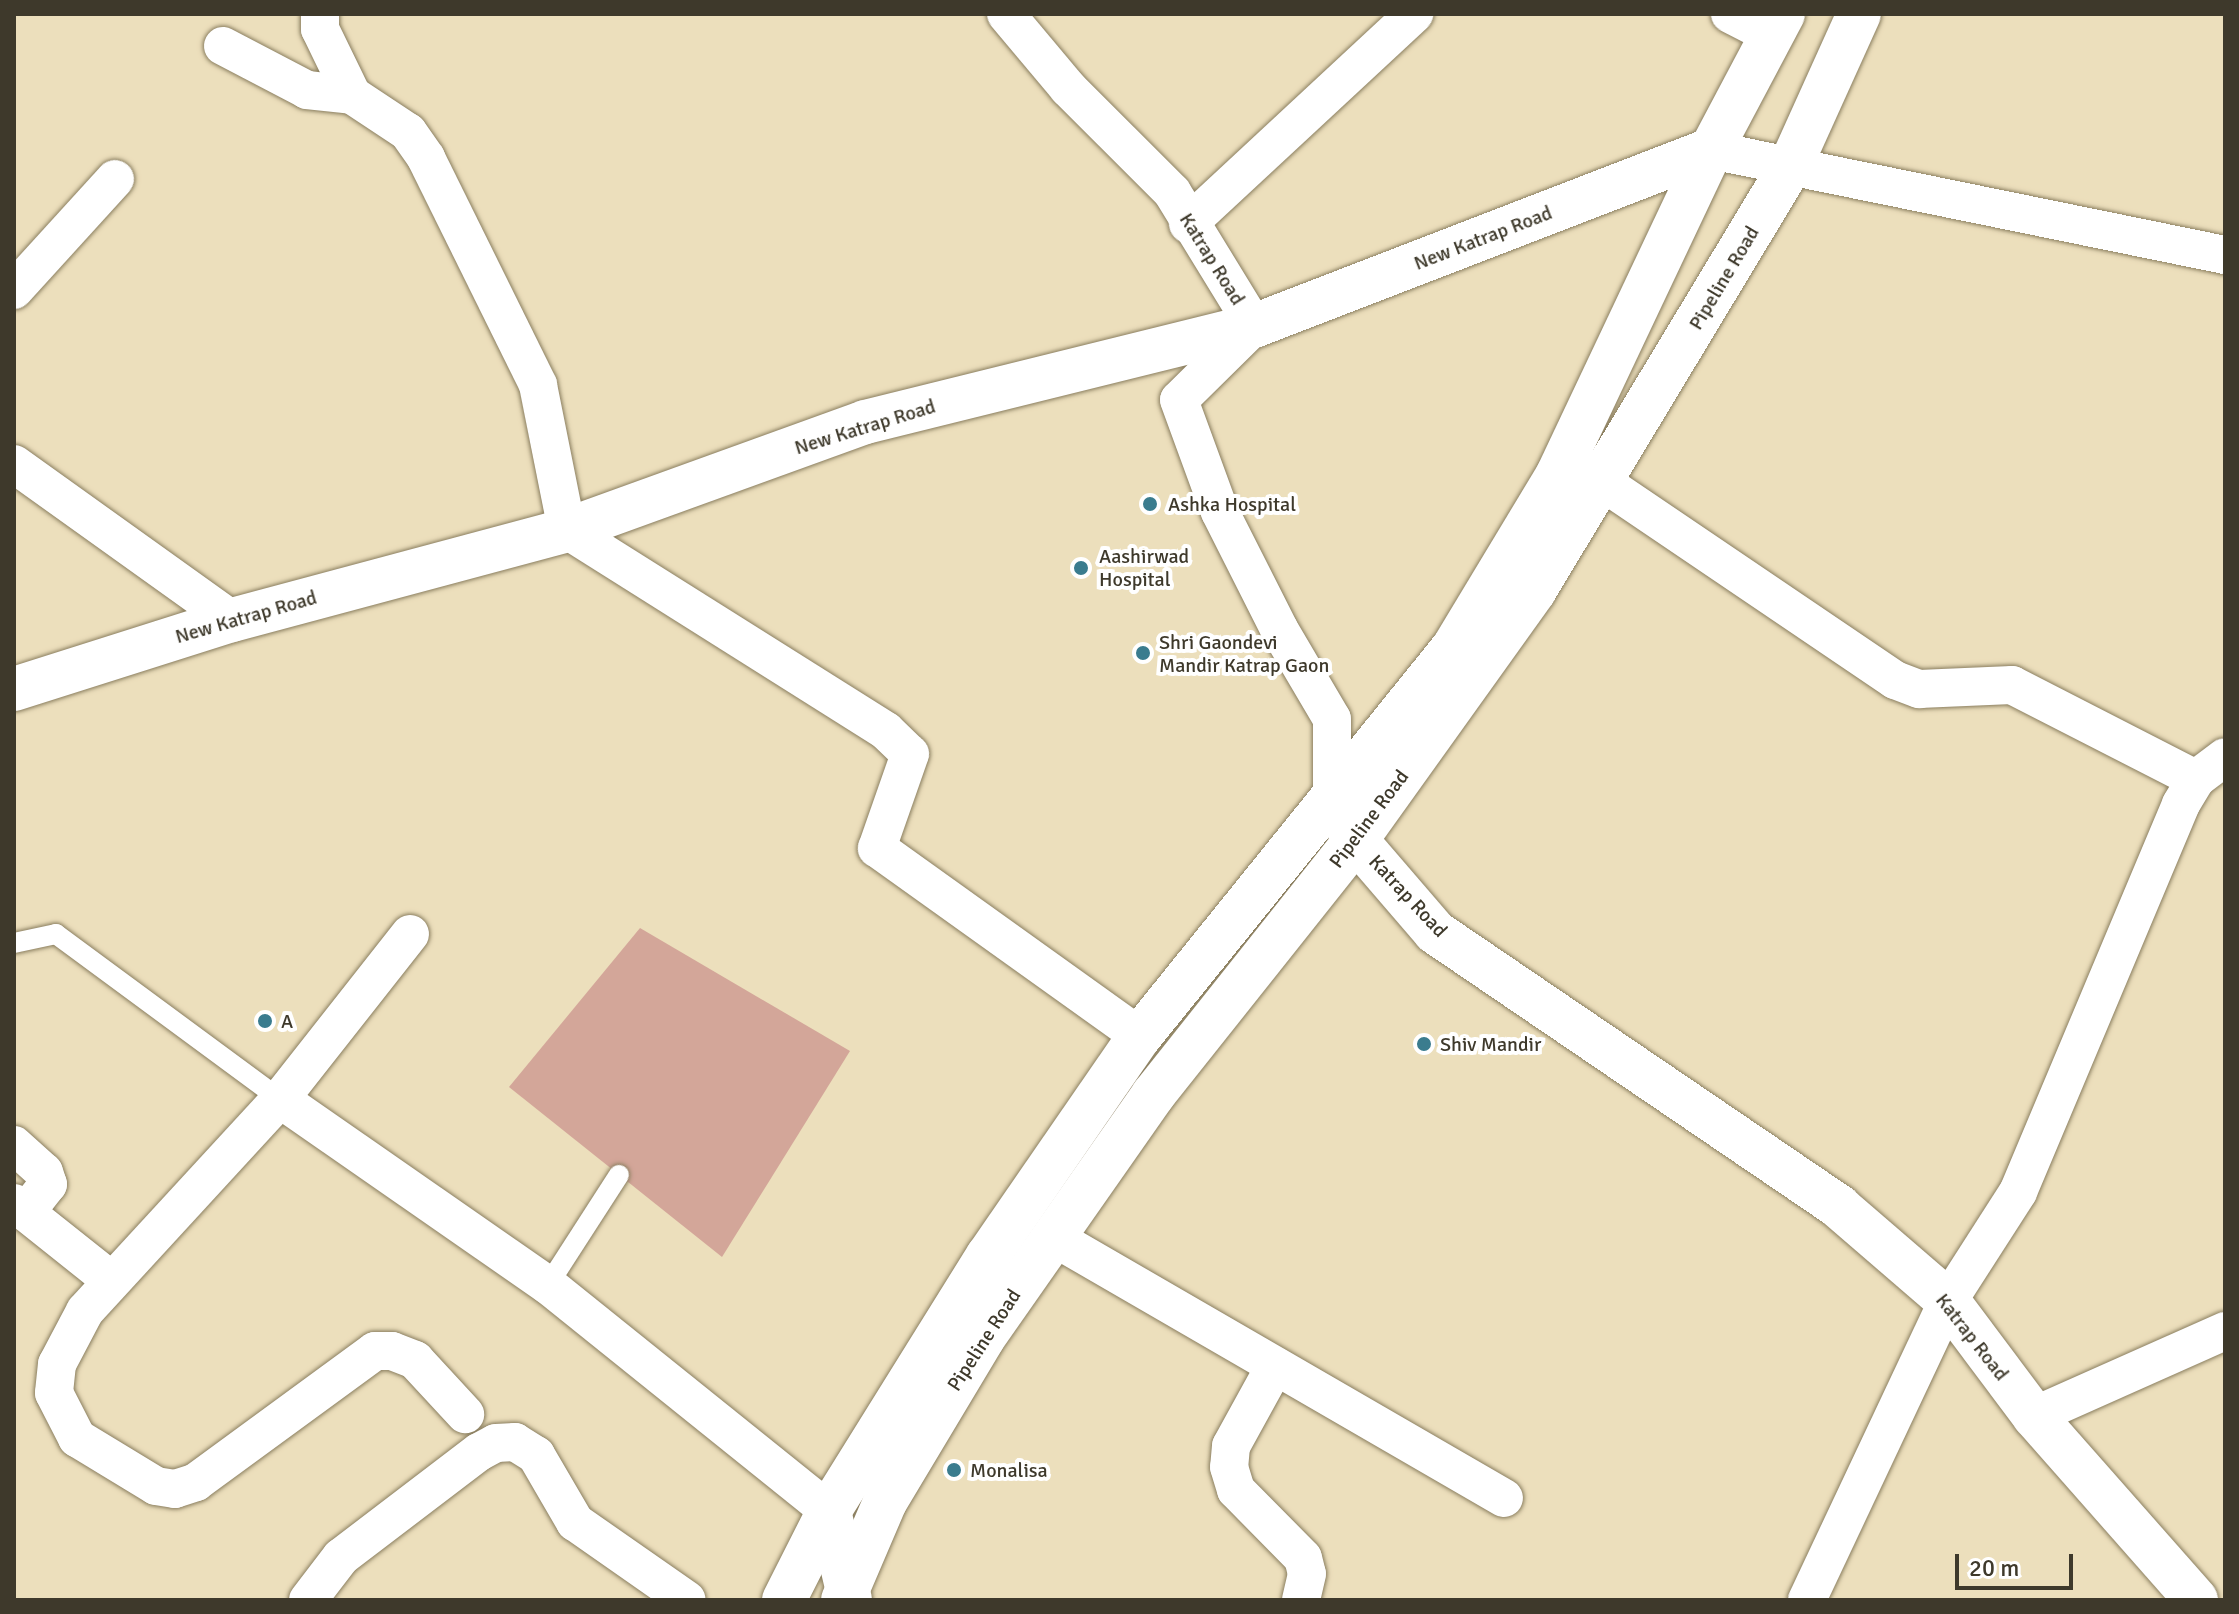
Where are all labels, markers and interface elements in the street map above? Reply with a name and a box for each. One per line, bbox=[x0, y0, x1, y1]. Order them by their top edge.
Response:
street label: New Katrap Road bbox=[1410, 201, 1556, 275]
street label: Katrap Road bbox=[1174, 209, 1250, 309]
street label: Pipeline Road bbox=[1684, 222, 1764, 334]
street label: New Katrap Road bbox=[792, 394, 938, 460]
place label: Ashka Hospital bbox=[1168, 492, 1296, 516]
marker: Ashka Hospital bbox=[1139, 493, 1161, 515]
place label: Aashirwad Hospital bbox=[1099, 544, 1189, 591]
marker: Aashirwad Hospital bbox=[1070, 557, 1092, 579]
street label: New Katrap Road bbox=[172, 585, 320, 649]
place label: Shri Gaondevi Mandir Katrap Gaon bbox=[1159, 630, 1329, 677]
marker: Shri Gaondevi Mandir Katrap Gaon bbox=[1134, 644, 1152, 662]
street label: Pipeline Road bbox=[1324, 765, 1414, 873]
street label: Katrap Road bbox=[1364, 850, 1452, 942]
place label: A bbox=[281, 1009, 293, 1033]
marker: A bbox=[256, 1012, 274, 1030]
place label: Shiv Mandir bbox=[1440, 1032, 1541, 1056]
marker: Shiv Mandir bbox=[1415, 1035, 1433, 1053]
street label: Pipeline Road bbox=[942, 1285, 1026, 1395]
street label: Katrap Road bbox=[1931, 1289, 2013, 1385]
place label: Monalisa bbox=[970, 1458, 1048, 1482]
marker: Monalisa bbox=[945, 1461, 963, 1479]
scale bar bbox=[1959, 1538, 2077, 1588]
text: 20 m bbox=[1969, 1553, 2019, 1583]

